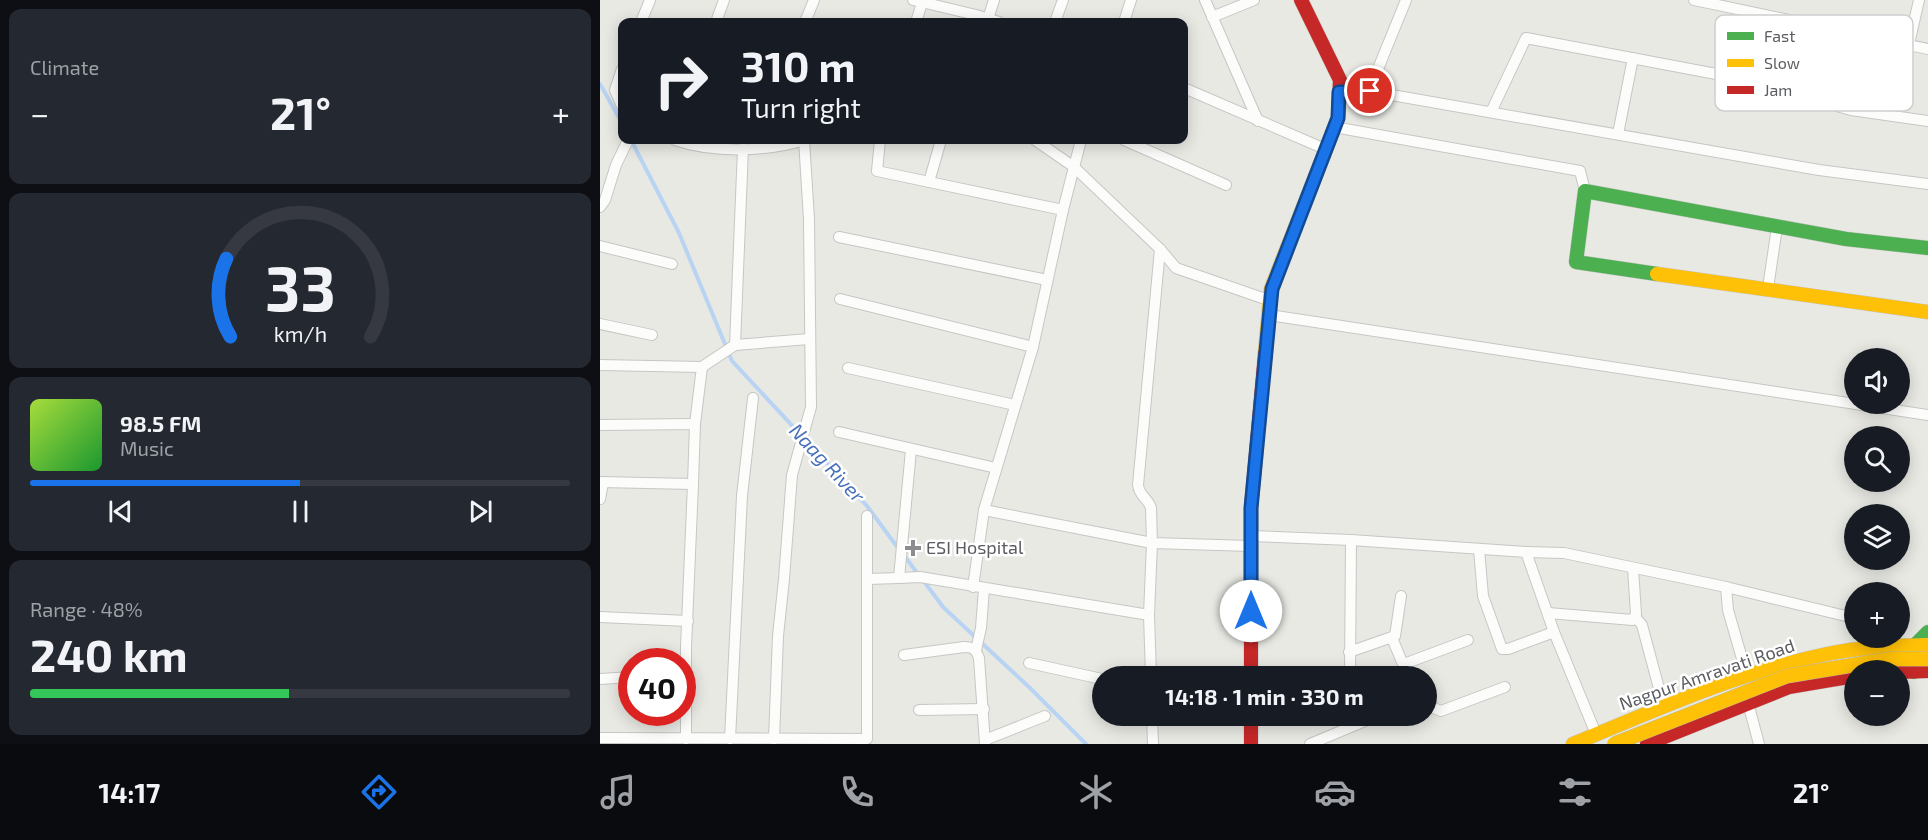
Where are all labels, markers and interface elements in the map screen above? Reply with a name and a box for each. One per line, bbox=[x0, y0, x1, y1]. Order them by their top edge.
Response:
legend bbox=[1715, 15, 1913, 111]
text: Fast bbox=[1764, 26, 1795, 45]
text: 310 m bbox=[741, 40, 856, 90]
icon: right bbox=[642, 42, 720, 120]
text: Slow bbox=[1764, 53, 1800, 72]
text: Climate bbox=[30, 55, 99, 79]
pin bbox=[1344, 65, 1395, 116]
icon: arrive bbox=[1353, 74, 1386, 107]
text: Jam bbox=[1764, 80, 1792, 99]
text: 21° bbox=[270, 85, 331, 139]
text: Turn right bbox=[741, 91, 861, 123]
text: − bbox=[30, 93, 49, 133]
text: + bbox=[552, 93, 570, 133]
text: 33 bbox=[265, 249, 335, 324]
text: km/h bbox=[273, 322, 327, 347]
map controls bbox=[1844, 348, 1910, 726]
button: sound bbox=[1844, 348, 1910, 414]
text: 98.5 FM bbox=[120, 410, 201, 436]
water label: Naag River bbox=[785, 418, 871, 508]
button: search bbox=[1844, 426, 1910, 492]
text: Music bbox=[120, 436, 174, 460]
icon: previous bbox=[104, 495, 137, 528]
icon: pause bbox=[284, 495, 317, 528]
icon: next bbox=[464, 495, 497, 528]
button: layers bbox=[1844, 504, 1910, 570]
place label: ESI Hospital bbox=[926, 536, 1024, 558]
marker: ESI Hospital bbox=[904, 539, 922, 557]
position arrow bbox=[1219, 579, 1283, 643]
button: + bbox=[1844, 582, 1910, 648]
text: Range · 48% bbox=[30, 597, 143, 621]
text: 240 km bbox=[30, 627, 188, 681]
street label: Nagpur Amravati Road bbox=[1616, 634, 1797, 714]
speed limit sign: 40 bbox=[618, 648, 696, 726]
button: − bbox=[1844, 660, 1910, 726]
text: 14:18 · 1 min · 330 m bbox=[1165, 683, 1364, 709]
icon: directions bbox=[358, 771, 400, 813]
icon: music bbox=[597, 771, 639, 813]
icon: phone bbox=[836, 771, 878, 813]
icon: climate bbox=[1075, 771, 1117, 813]
icon: car bbox=[1314, 771, 1356, 813]
icon: filters bbox=[1554, 771, 1596, 813]
text: 14:17 bbox=[99, 776, 160, 808]
text: 21° bbox=[1793, 776, 1829, 808]

